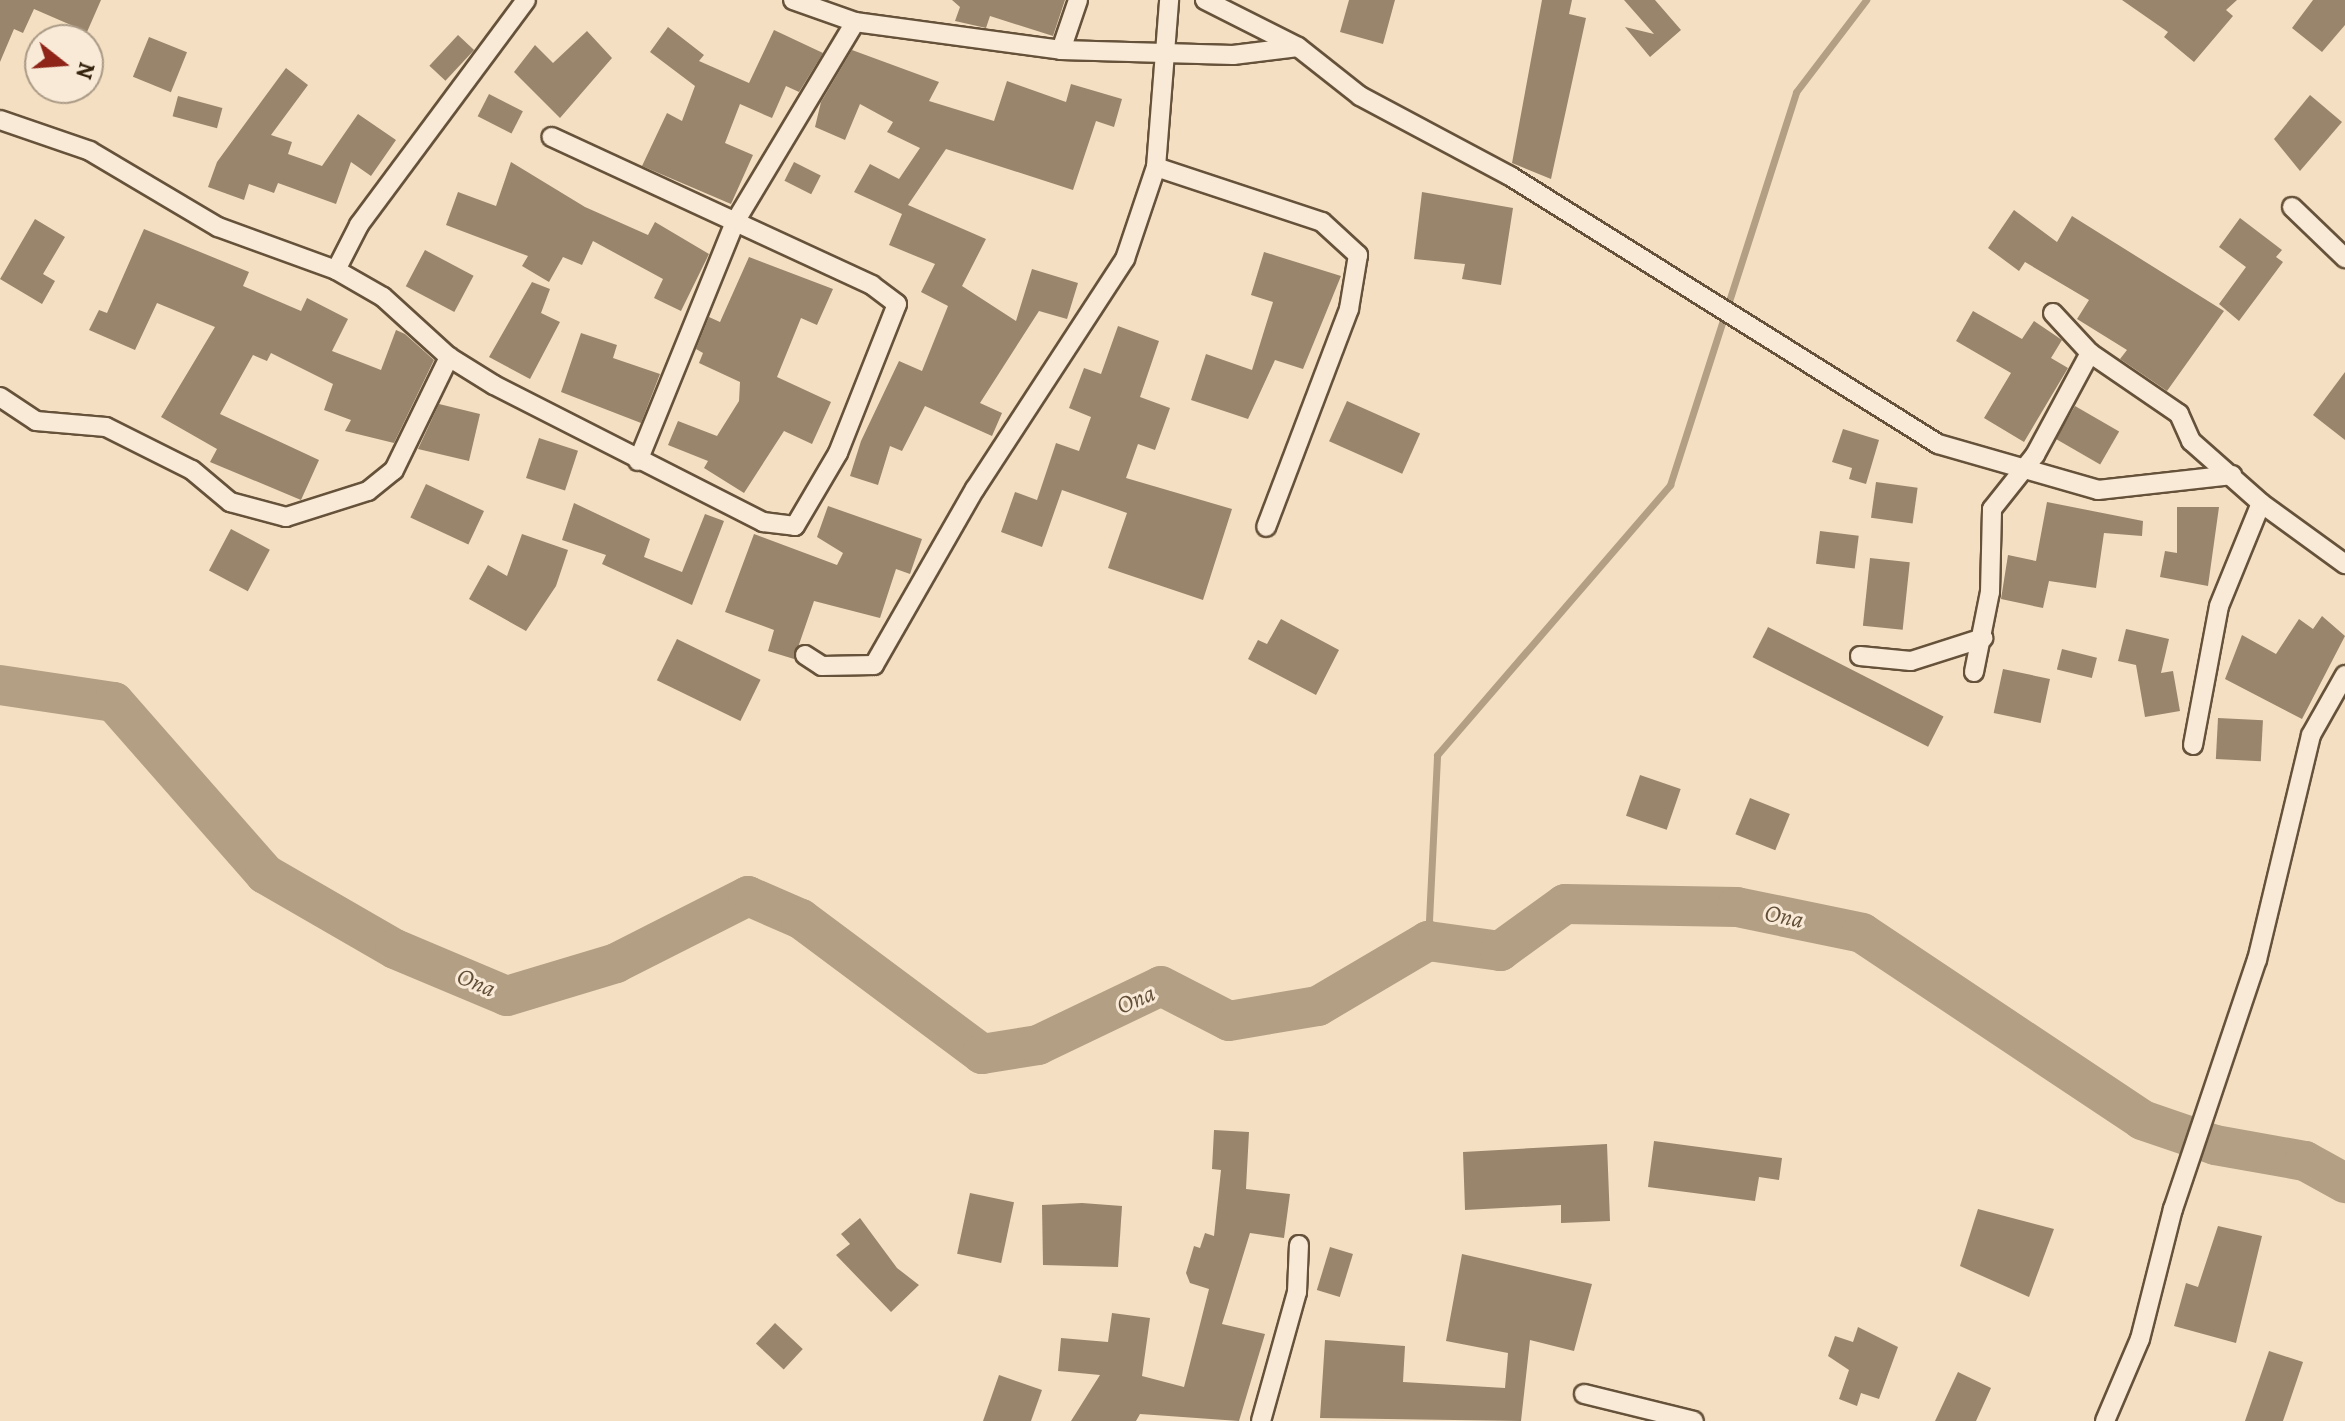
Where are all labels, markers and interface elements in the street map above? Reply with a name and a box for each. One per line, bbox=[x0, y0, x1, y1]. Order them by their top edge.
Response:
north arrow bbox=[24, 24, 104, 104]
text: N bbox=[68, 58, 102, 82]
water label: Ona bbox=[1762, 899, 1806, 935]
water label: Ona bbox=[452, 962, 500, 1004]
water label: Ona bbox=[1112, 979, 1160, 1021]

